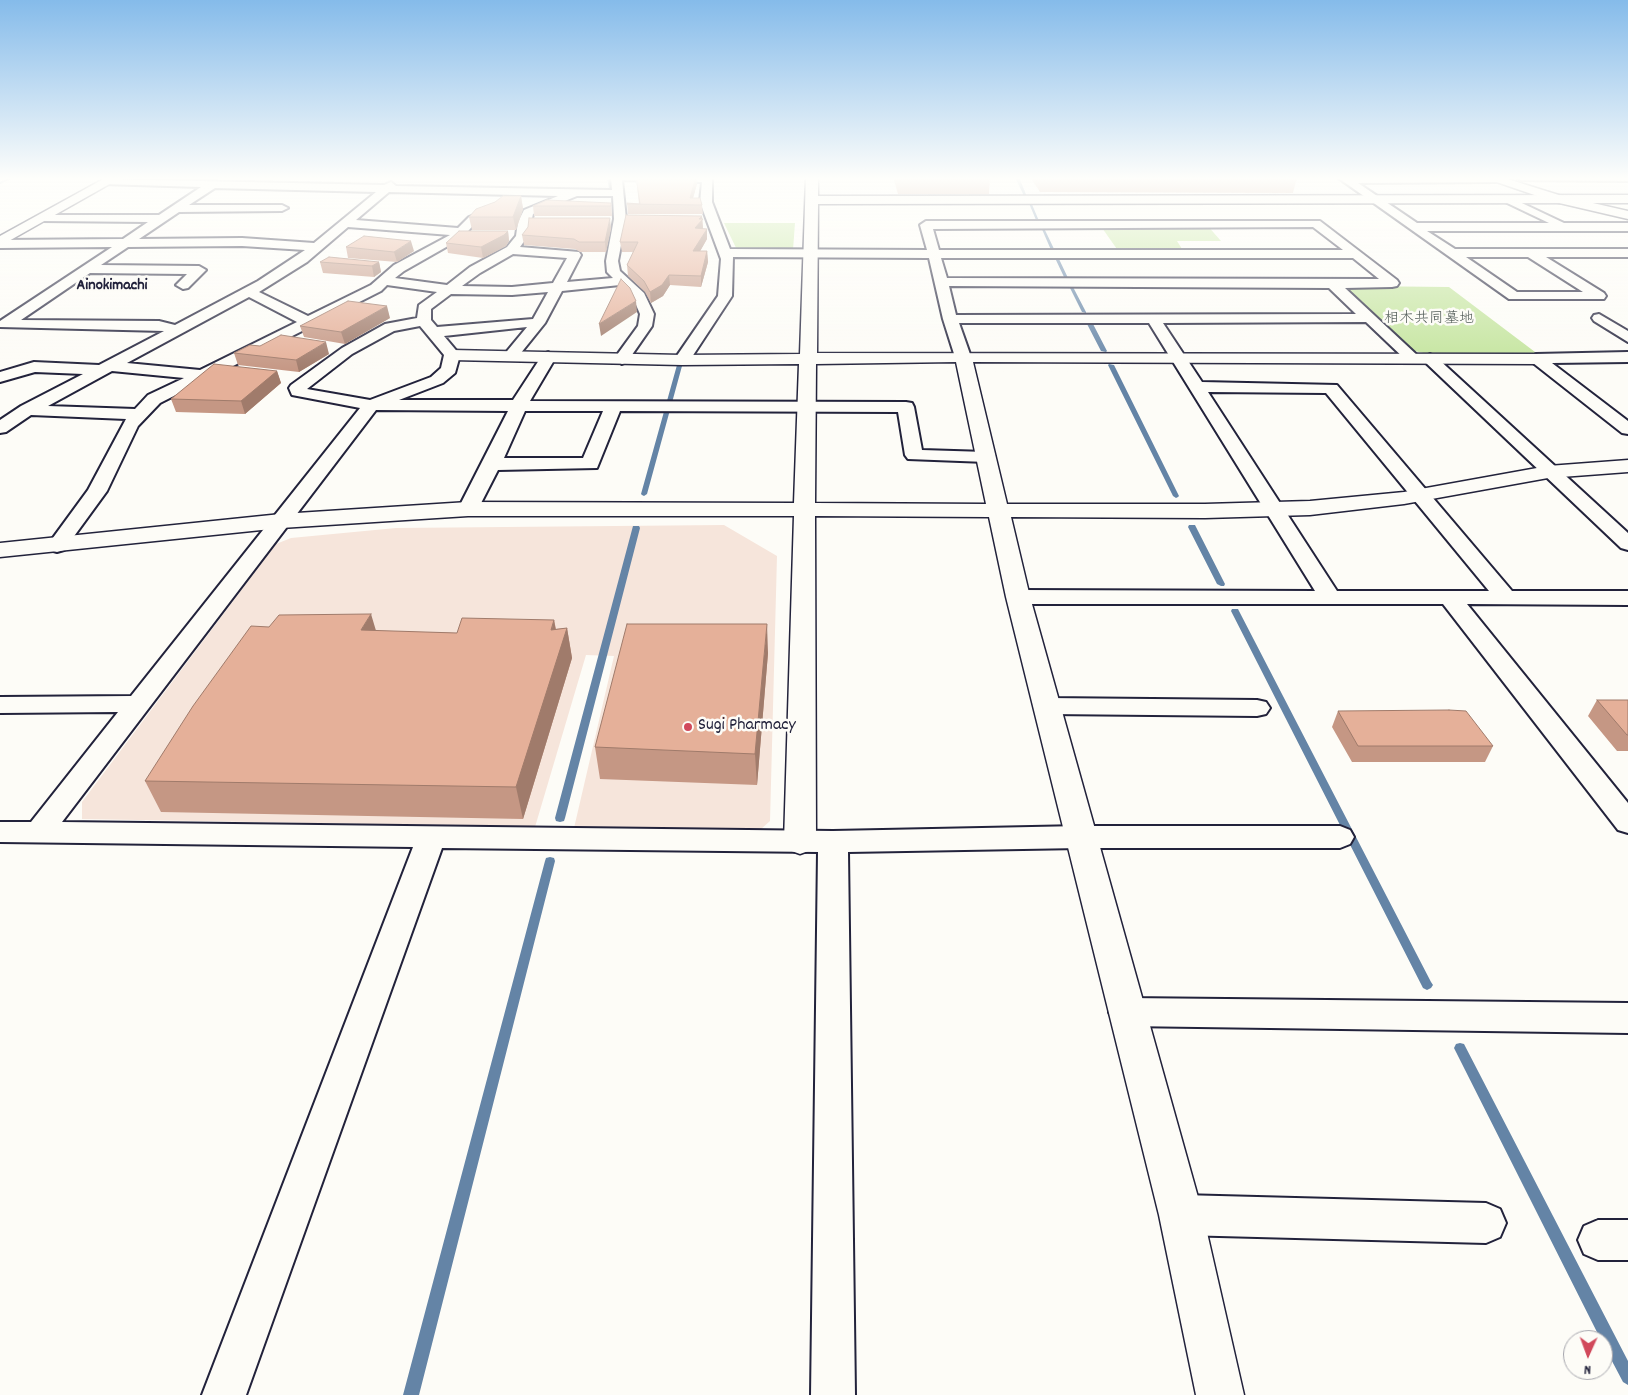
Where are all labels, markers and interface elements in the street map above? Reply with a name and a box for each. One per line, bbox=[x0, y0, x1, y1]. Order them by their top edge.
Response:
district label: Ainokimachi bbox=[77, 277, 147, 297]
park label: 相木共同墓地 bbox=[1384, 311, 1474, 329]
place label: Sugi Pharmacy bbox=[698, 716, 796, 738]
marker: Sugi Pharmacy bbox=[682, 721, 694, 733]
north arrow bbox=[1563, 1330, 1613, 1380]
text: N bbox=[1584, 1359, 1591, 1379]

